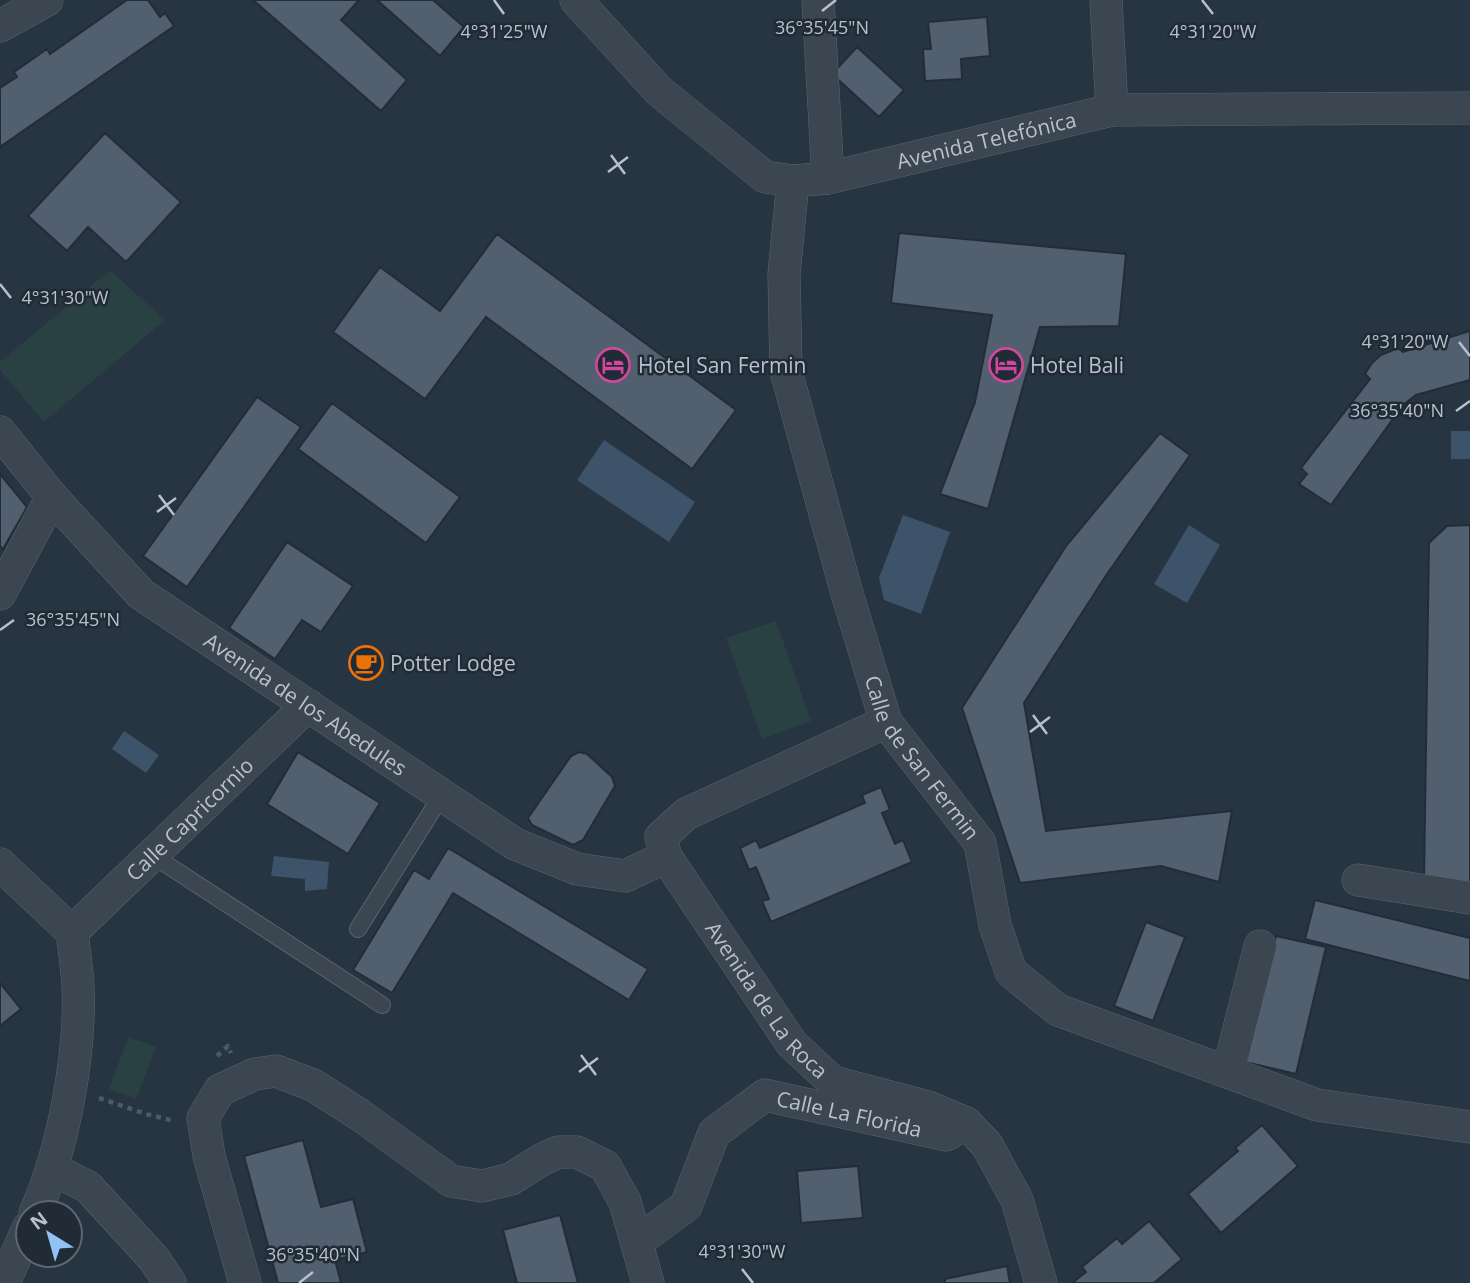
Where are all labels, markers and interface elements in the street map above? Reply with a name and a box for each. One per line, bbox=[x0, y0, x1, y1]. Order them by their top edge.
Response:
text: 36°35'45"N bbox=[775, 15, 869, 39]
text: 4°31'25"W bbox=[461, 19, 548, 43]
text: 4°31'20"W bbox=[1170, 19, 1257, 43]
street label: Avenida Telefónica bbox=[894, 105, 1079, 175]
text: 4°31'30"W bbox=[22, 285, 109, 309]
text: 4°31'20"W bbox=[1362, 329, 1449, 353]
hotel icon: Hotel San Fermin bbox=[594, 346, 632, 384]
hotel icon: Hotel Bali bbox=[987, 346, 1025, 384]
place label: Hotel San Fermin bbox=[638, 351, 807, 379]
place label: Hotel Bali bbox=[1030, 351, 1124, 379]
text: 36°35'40"N bbox=[1350, 398, 1444, 422]
text: 36°35'45"N bbox=[26, 607, 120, 631]
street label: Avenida de los Abedules bbox=[199, 626, 412, 782]
cafe icon: Potter Lodge bbox=[347, 644, 385, 682]
place label: Potter Lodge bbox=[390, 649, 516, 677]
street label: Calle de San Fermin bbox=[859, 672, 986, 845]
street label: Calle Capricornio bbox=[120, 751, 259, 887]
street label: Avenida de La Roca bbox=[699, 916, 834, 1084]
street label: Calle La Florida bbox=[774, 1084, 925, 1143]
north arrow bbox=[14, 1199, 84, 1269]
text: N bbox=[25, 1205, 53, 1235]
text: 4°31'30"W bbox=[699, 1239, 786, 1263]
text: 36°35'40"N bbox=[266, 1242, 360, 1266]

